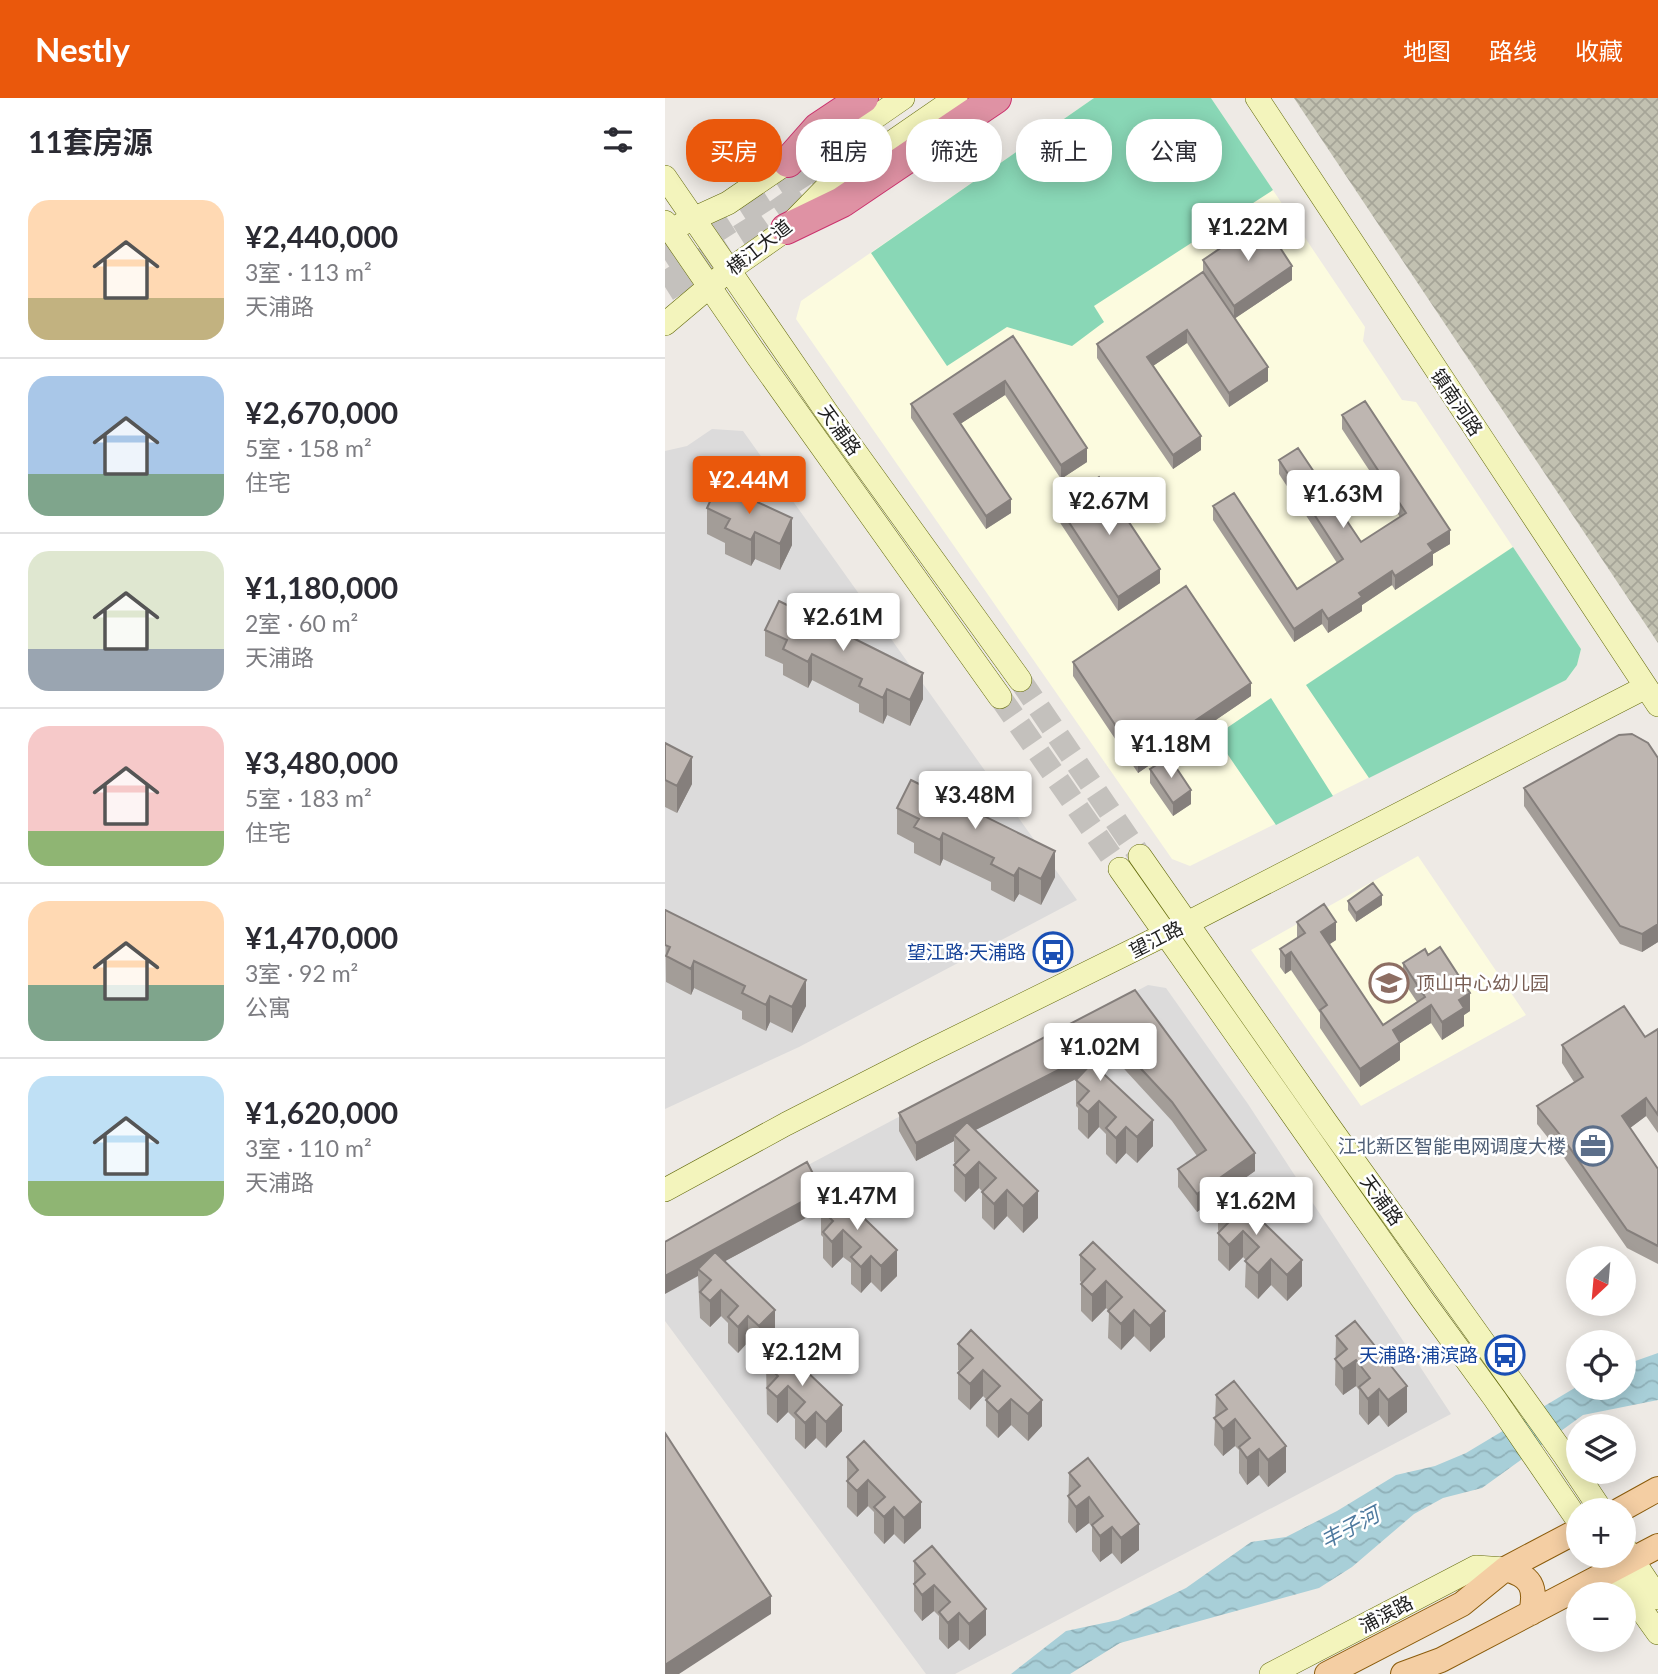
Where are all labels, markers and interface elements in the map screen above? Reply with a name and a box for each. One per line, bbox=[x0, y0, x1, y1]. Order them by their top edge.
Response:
text: Nestly bbox=[35, 29, 130, 69]
text: 地图 bbox=[1403, 36, 1451, 65]
text: 路线 bbox=[1489, 36, 1537, 65]
text: 收藏 bbox=[1575, 36, 1623, 65]
chip: 买房 bbox=[686, 119, 782, 182]
chip: 租房 bbox=[796, 119, 892, 182]
chip: 筛选 bbox=[906, 119, 1002, 182]
chip: 新上 bbox=[1016, 119, 1112, 182]
chip: 公寓 bbox=[1126, 119, 1222, 182]
icon: filters bbox=[599, 121, 637, 159]
text: 11套房源 bbox=[28, 123, 153, 159]
pin: ¥1.22M bbox=[1191, 204, 1305, 263]
text: ¥1.22M bbox=[1208, 212, 1288, 240]
street label: 横江大道 bbox=[722, 214, 796, 279]
text: ¥2,440,000 bbox=[245, 218, 398, 254]
icon: home bbox=[84, 228, 168, 312]
text: 3室 · 113 m² bbox=[245, 258, 372, 286]
text: 天浦路 bbox=[245, 292, 314, 320]
street label: 镇南河路 bbox=[1427, 364, 1488, 440]
text: ¥2,670,000 bbox=[245, 394, 398, 430]
street label: 天浦路 bbox=[814, 400, 866, 460]
icon: home bbox=[84, 404, 168, 488]
text: 5室 · 158 m² bbox=[245, 434, 372, 462]
pin: ¥2.44M bbox=[692, 456, 806, 516]
text: ¥2.44M bbox=[709, 465, 789, 493]
text: 住宅 bbox=[245, 468, 291, 496]
pin: ¥1.63M bbox=[1286, 470, 1400, 530]
pin: ¥2.67M bbox=[1052, 478, 1166, 537]
text: ¥1.63M bbox=[1303, 479, 1383, 507]
text: ¥2.67M bbox=[1069, 486, 1149, 514]
text: ¥1,180,000 bbox=[245, 569, 398, 605]
icon: home bbox=[84, 579, 168, 663]
pin: ¥2.61M bbox=[786, 594, 900, 653]
text: ¥2.61M bbox=[803, 602, 883, 630]
text: 2室 · 60 m² bbox=[245, 609, 358, 637]
text: 天浦路 bbox=[245, 643, 314, 671]
pin: ¥1.18M bbox=[1114, 720, 1228, 780]
text: ¥1.18M bbox=[1131, 729, 1211, 757]
text: ¥3,480,000 bbox=[245, 744, 398, 780]
icon: home bbox=[84, 754, 168, 838]
pin: ¥3.48M bbox=[918, 772, 1032, 831]
text: ¥3.48M bbox=[935, 780, 1015, 808]
text: 5室 · 183 m² bbox=[245, 784, 372, 812]
text: 住宅 bbox=[245, 818, 291, 846]
street label: 望江路 bbox=[1125, 915, 1186, 962]
text: ¥1,470,000 bbox=[245, 919, 398, 955]
icon: home bbox=[84, 929, 168, 1013]
bus stop icon: 望江路·天浦路 bbox=[1032, 931, 1074, 973]
place label: 望江路·天浦路 bbox=[907, 940, 1026, 963]
text: 3室 · 92 m² bbox=[245, 959, 358, 987]
school or university icon: 顶山中心幼儿园 bbox=[1368, 962, 1410, 1004]
place label: 顶山中心幼儿园 bbox=[1416, 971, 1549, 994]
text: 公寓 bbox=[245, 993, 291, 1021]
pin: ¥1.02M bbox=[1043, 1024, 1157, 1083]
text: ¥1.02M bbox=[1060, 1032, 1140, 1060]
text: ¥1,620,000 bbox=[245, 1094, 398, 1130]
icon: home bbox=[84, 1104, 168, 1188]
office icon: 江北新区智能电网调度大楼 bbox=[1572, 1125, 1614, 1167]
text: 3室 · 110 m² bbox=[245, 1134, 372, 1162]
place label: 江北新区智能电网调度大楼 bbox=[1338, 1134, 1566, 1157]
text: 天浦路 bbox=[245, 1168, 314, 1196]
street label: 天浦路 bbox=[1356, 1170, 1408, 1230]
pin: ¥1.47M bbox=[800, 1172, 914, 1232]
pin: ¥1.62M bbox=[1199, 1178, 1313, 1237]
text: ¥1.47M bbox=[817, 1181, 897, 1209]
text: ¥1.62M bbox=[1216, 1186, 1296, 1214]
north arrow bbox=[1566, 1246, 1636, 1316]
map controls bbox=[1566, 1246, 1636, 1652]
pin: ¥2.12M bbox=[745, 1328, 859, 1388]
button: locate bbox=[1566, 1330, 1636, 1400]
bus stop icon: 天浦路·浦滨路 bbox=[1484, 1334, 1526, 1376]
text: ¥2.12M bbox=[762, 1337, 842, 1365]
place label: 天浦路·浦滨路 bbox=[1359, 1343, 1478, 1366]
button: layers bbox=[1566, 1414, 1636, 1484]
button: + bbox=[1566, 1498, 1636, 1568]
water label: 丰子河 bbox=[1316, 1499, 1387, 1553]
button: − bbox=[1566, 1582, 1636, 1652]
street label: 浦滨路 bbox=[1355, 1590, 1416, 1637]

